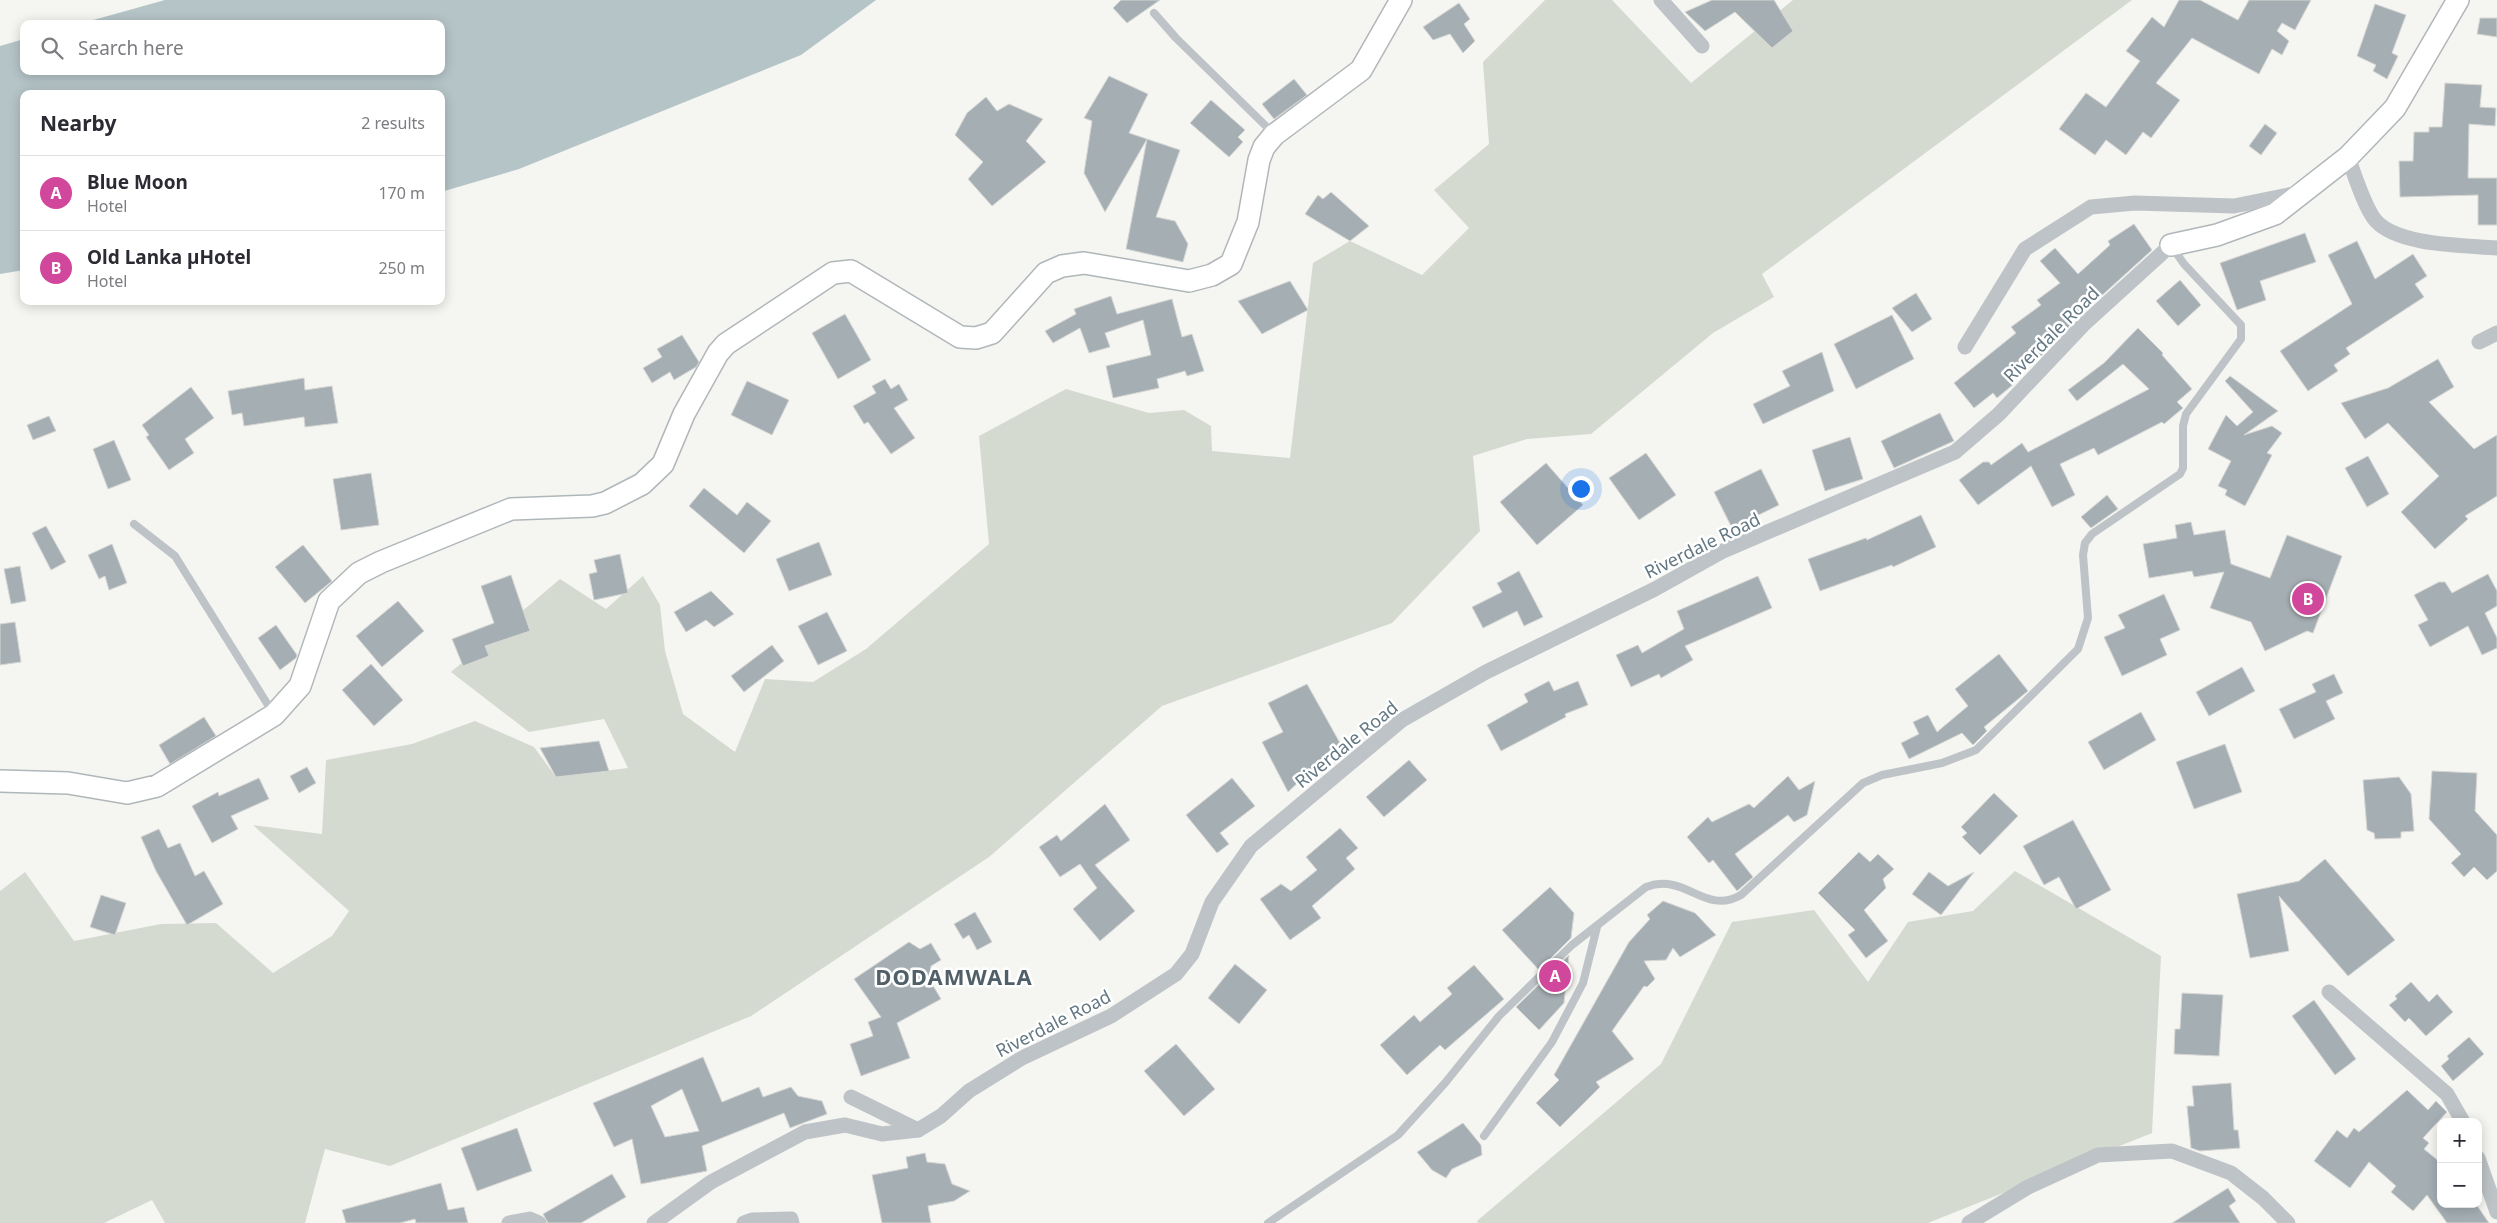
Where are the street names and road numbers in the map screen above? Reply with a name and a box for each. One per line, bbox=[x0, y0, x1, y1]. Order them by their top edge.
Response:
street label: Riverdale Road bbox=[1998, 281, 2104, 387]
street label: Riverdale Road bbox=[1640, 507, 1764, 583]
street label: Riverdale Road bbox=[1289, 695, 1403, 793]
street label: Riverdale Road bbox=[991, 984, 1115, 1062]

